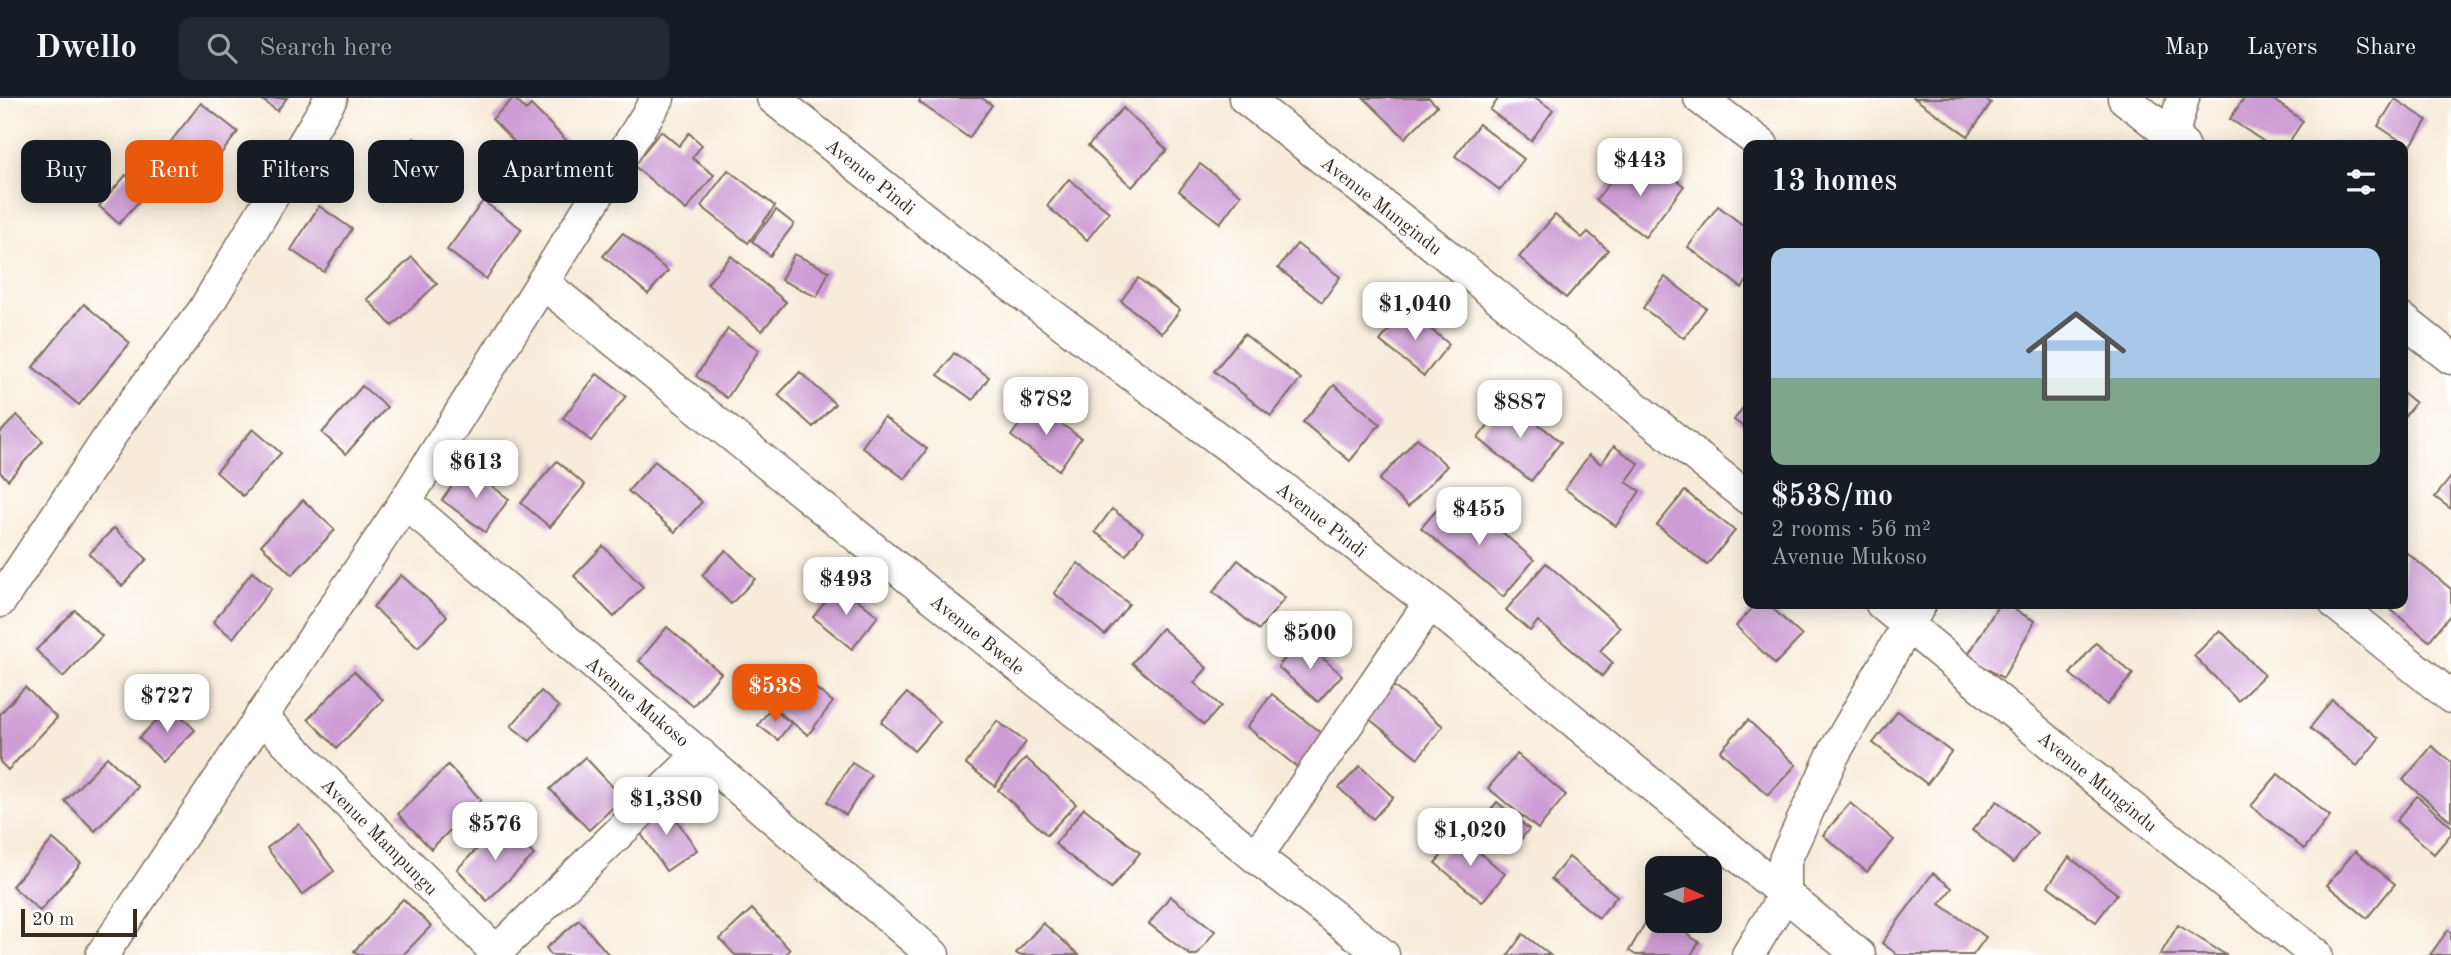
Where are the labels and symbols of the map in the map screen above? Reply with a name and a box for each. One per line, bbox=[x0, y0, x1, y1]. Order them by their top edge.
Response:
street label: Avenue Pindi bbox=[821, 136, 918, 220]
pin: $443 bbox=[1599, 139, 1681, 198]
street label: Avenue Mungindu bbox=[1316, 154, 1445, 260]
pin: $1,040 bbox=[1358, 282, 1472, 342]
pin: $782 bbox=[1005, 378, 1087, 437]
pin: $887 bbox=[1479, 380, 1561, 440]
pin: $613 bbox=[435, 440, 517, 500]
street label: Avenue Pindi bbox=[1272, 480, 1369, 562]
pin: $455 bbox=[1438, 488, 1520, 547]
pin: $493 bbox=[805, 558, 887, 617]
street label: Avenue Bwele bbox=[926, 592, 1027, 680]
pin: $500 bbox=[1269, 612, 1351, 671]
street label: Avenue Mukoso bbox=[581, 654, 692, 752]
pin: $538 bbox=[734, 664, 816, 724]
pin: $727 bbox=[126, 674, 208, 734]
street label: Avenue Mungindu bbox=[2033, 729, 2160, 837]
street label: Avenue Mampungu bbox=[316, 776, 440, 900]
pin: $1,380 bbox=[609, 778, 723, 837]
pin: $576 bbox=[454, 802, 536, 862]
pin: $1,020 bbox=[1413, 808, 1527, 868]
north arrow bbox=[1645, 856, 1722, 933]
scale bar bbox=[21, 906, 136, 938]

